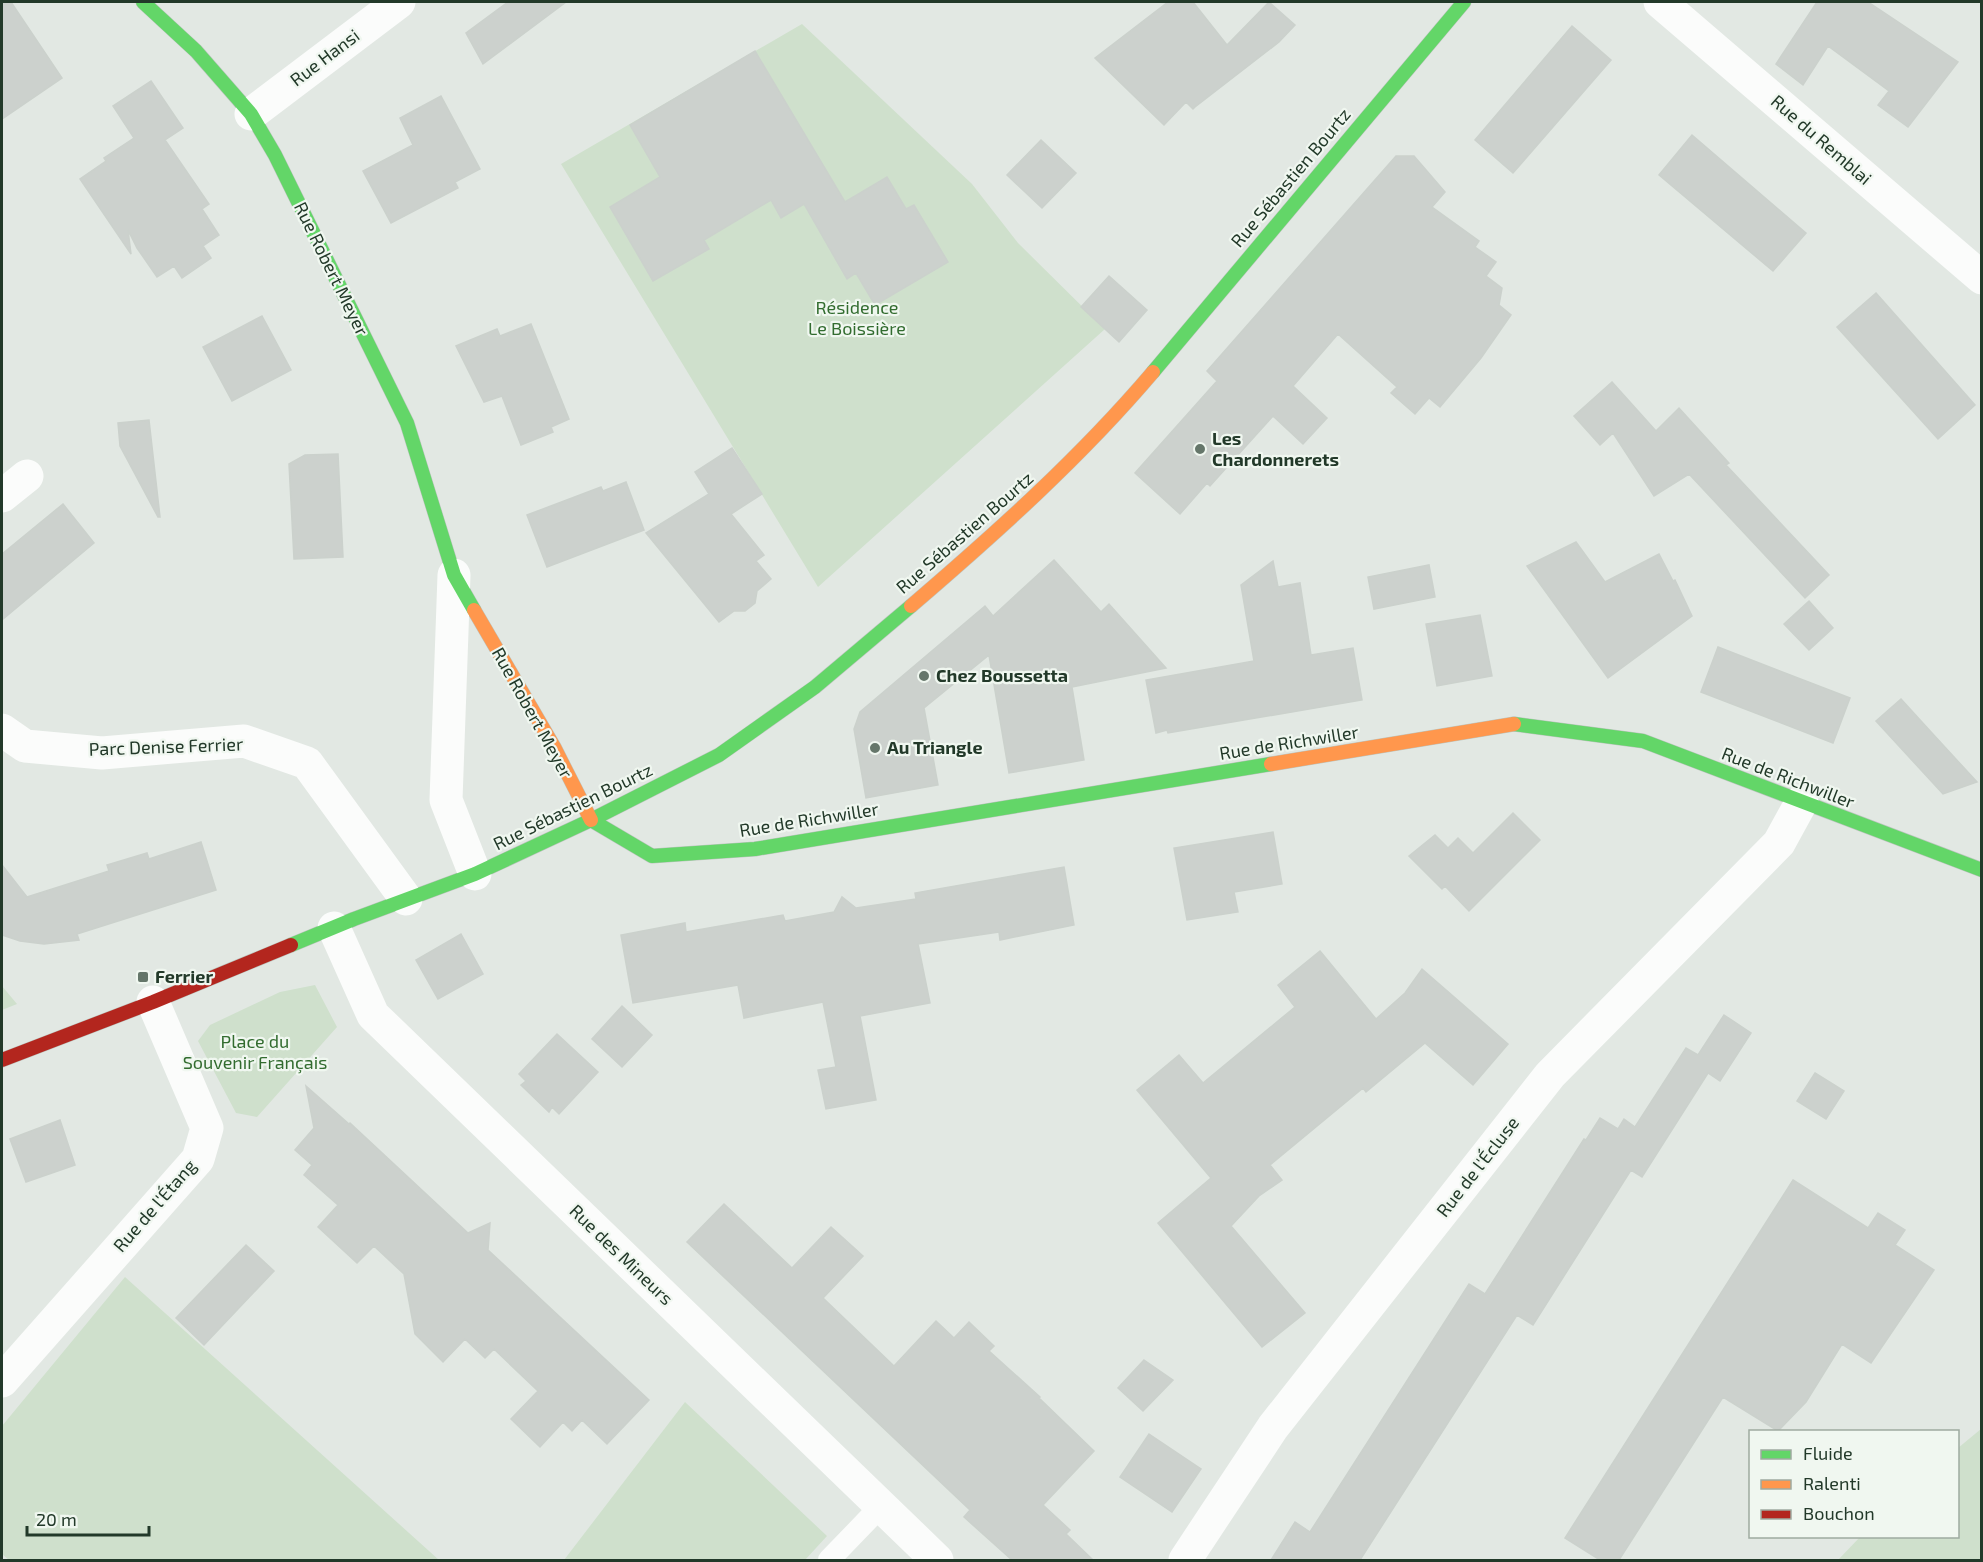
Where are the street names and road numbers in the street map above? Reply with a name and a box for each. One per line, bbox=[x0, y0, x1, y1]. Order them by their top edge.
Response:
street label: Rue Hansi bbox=[285, 24, 363, 90]
street label: Rue du Remblai bbox=[1767, 90, 1876, 189]
street label: Rue Sébastien Bourtz bbox=[1226, 103, 1355, 251]
street label: Rue Robert Meyer bbox=[290, 198, 374, 339]
street label: Rue Sébastien Bourtz bbox=[891, 467, 1037, 598]
street label: Rue Robert Meyer bbox=[488, 643, 578, 782]
street label: Rue de Richwiller bbox=[1218, 720, 1360, 764]
street label: Parc Denise Ferrier bbox=[88, 732, 244, 760]
street label: Rue de Richwiller bbox=[1719, 742, 1858, 813]
street label: Rue Sébastien Bourtz bbox=[489, 758, 656, 854]
street label: Rue de Richwiller bbox=[738, 797, 880, 841]
street label: Rue de l'Écluse bbox=[1431, 1112, 1523, 1221]
street label: Rue de l'Étang bbox=[108, 1155, 200, 1256]
street label: Rue des Mineurs bbox=[565, 1199, 678, 1309]

